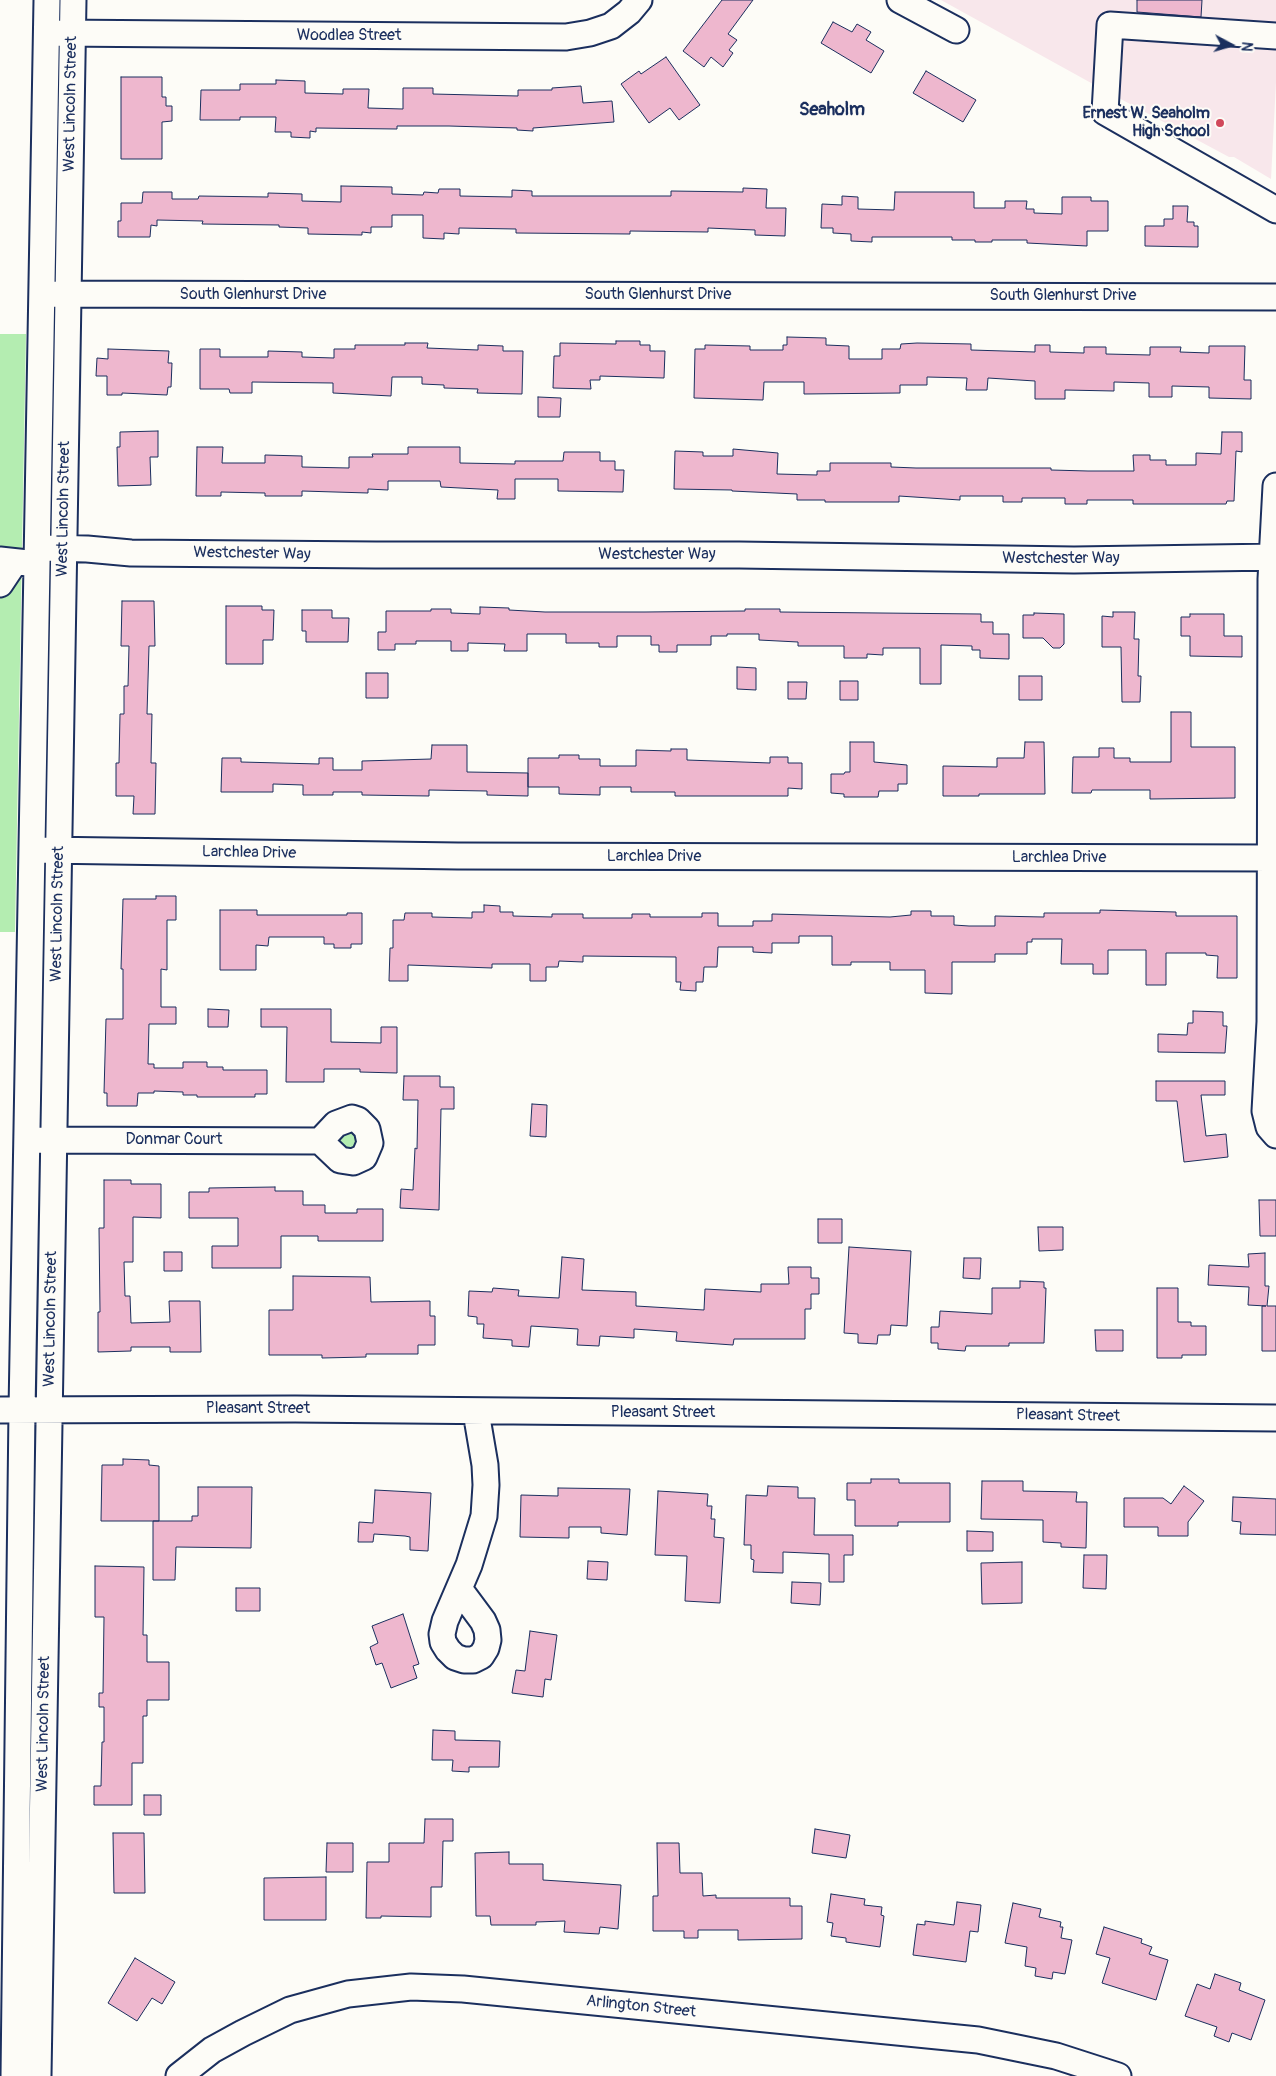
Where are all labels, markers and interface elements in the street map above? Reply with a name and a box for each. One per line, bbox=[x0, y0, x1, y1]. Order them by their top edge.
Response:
north arrow bbox=[1206, 20, 1256, 70]
street label: Woodlea Street bbox=[297, 26, 401, 46]
street label: West Lincoln Street bbox=[60, 36, 82, 172]
text: N bbox=[1237, 41, 1255, 52]
district label: Seaholm bbox=[799, 99, 865, 121]
place label: Ernest W. Seaholm High School bbox=[1083, 104, 1210, 142]
marker: Ernest W. Seaholm High School bbox=[1214, 117, 1226, 129]
street label: South Glenhurst Drive bbox=[180, 285, 326, 305]
street label: South Glenhurst Drive bbox=[585, 285, 731, 305]
street label: South Glenhurst Drive bbox=[990, 286, 1136, 306]
street label: West Lincoln Street bbox=[53, 441, 75, 577]
street label: Westchester Way bbox=[193, 543, 311, 565]
street label: Westchester Way bbox=[598, 545, 716, 565]
street label: Westchester Way bbox=[1002, 549, 1120, 569]
street label: Larchlea Drive bbox=[202, 843, 296, 863]
street label: West Lincoln Street bbox=[47, 846, 69, 982]
street label: Larchlea Drive bbox=[607, 847, 701, 867]
street label: Larchlea Drive bbox=[1012, 848, 1106, 868]
street label: Donmar Court bbox=[125, 1130, 223, 1150]
street label: West Lincoln Street bbox=[40, 1251, 62, 1387]
street label: Pleasant Street bbox=[206, 1399, 310, 1419]
street label: Pleasant Street bbox=[611, 1403, 715, 1423]
street label: Pleasant Street bbox=[1016, 1405, 1120, 1427]
street label: West Lincoln Street bbox=[33, 1656, 55, 1792]
street label: Arlington Street bbox=[585, 1992, 697, 2022]

